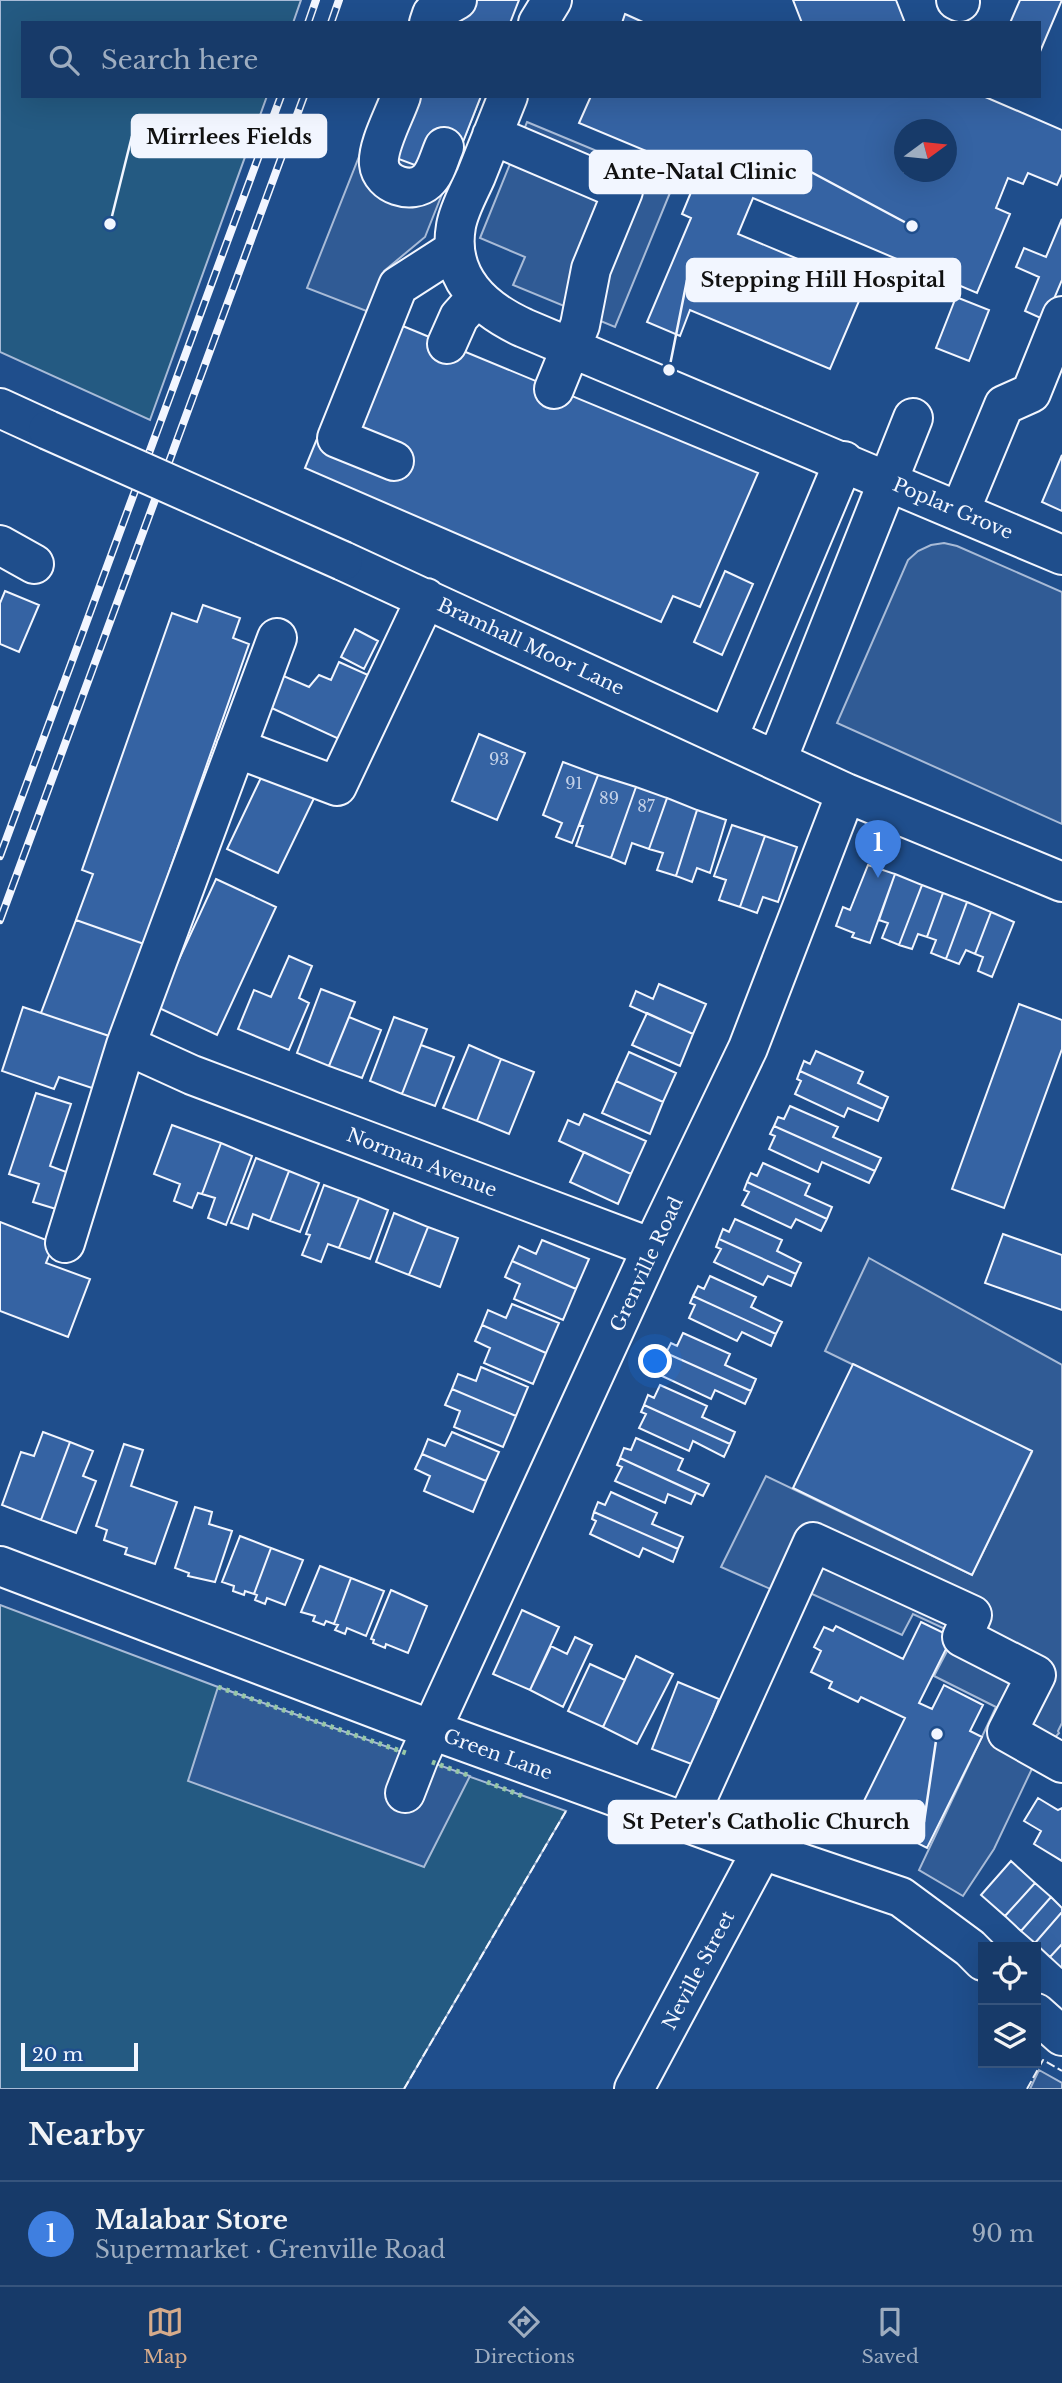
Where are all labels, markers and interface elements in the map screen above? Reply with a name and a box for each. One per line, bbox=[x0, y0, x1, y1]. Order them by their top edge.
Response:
search box bbox=[21, 21, 1041, 98]
icon: search bbox=[45, 41, 83, 79]
text: Search here bbox=[101, 44, 258, 76]
callout: Mirrlees Fields bbox=[132, 115, 326, 157]
north arrow bbox=[894, 119, 957, 182]
text: Mirrlees Fields bbox=[146, 124, 312, 150]
callout: Ante-Natal Clinic bbox=[590, 151, 811, 193]
text: Ante-Natal Clinic bbox=[602, 159, 797, 185]
callout: Stepping Hill Hospital bbox=[687, 259, 960, 301]
text: Stepping Hill Hospital bbox=[700, 267, 946, 293]
street label: Poplar Grove bbox=[889, 473, 1016, 544]
street label: Bramhall Moor Lane bbox=[434, 593, 628, 700]
house number: 93 bbox=[489, 749, 509, 769]
house number: 91 bbox=[565, 773, 583, 793]
house number: 89 bbox=[599, 788, 619, 808]
house number: 87 bbox=[637, 796, 656, 816]
pin: 1 bbox=[855, 820, 901, 878]
street label: Norman Avenue bbox=[343, 1123, 500, 1202]
street label: Grenville Road bbox=[605, 1193, 688, 1335]
your location bbox=[638, 1344, 672, 1378]
street label: Green Lane bbox=[440, 1724, 555, 1785]
callout: St Peter's Catholic Church bbox=[609, 1801, 924, 1843]
text: St Peter's Catholic Church bbox=[622, 1809, 910, 1835]
street label: Neville Street bbox=[658, 1906, 740, 2034]
map controls bbox=[978, 1942, 1041, 2068]
button: locate bbox=[978, 1942, 1041, 2005]
button: layers bbox=[978, 2005, 1041, 2068]
scale bar bbox=[21, 2040, 138, 2072]
text: 20 m bbox=[32, 2043, 83, 2066]
text: Nearby bbox=[28, 2116, 144, 2153]
text: Malabar Store bbox=[95, 2204, 288, 2236]
text: 1 bbox=[46, 2220, 56, 2248]
text: 90 m bbox=[972, 2220, 1034, 2248]
text: Supermarket · Grenville Road bbox=[95, 2236, 445, 2264]
tab: Map bbox=[143, 2303, 187, 2368]
tab: Directions bbox=[474, 2303, 575, 2368]
tab: Saved bbox=[861, 2303, 919, 2368]

